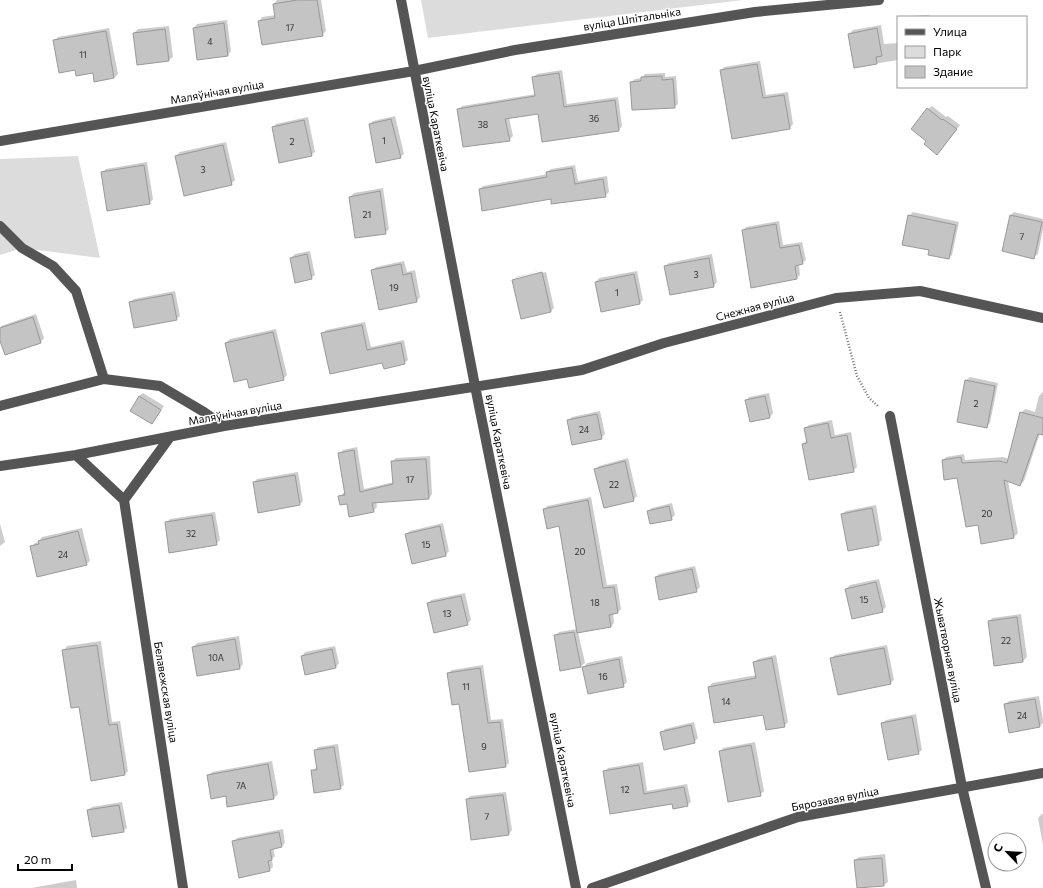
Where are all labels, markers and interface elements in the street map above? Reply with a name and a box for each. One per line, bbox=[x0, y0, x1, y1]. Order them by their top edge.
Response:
street label: вуліца Шпітальніка bbox=[582, 4, 682, 33]
legend bbox=[897, 16, 1027, 88]
house number: 17 bbox=[286, 22, 295, 33]
text: Улица bbox=[933, 24, 967, 38]
house number: 4 bbox=[207, 36, 213, 47]
text: Парк bbox=[933, 44, 962, 58]
house number: 11 bbox=[79, 49, 87, 60]
text: Здание bbox=[933, 64, 973, 78]
street label: вуліца Караткевіча bbox=[421, 75, 452, 173]
street label: Маляўнічая вуліца bbox=[169, 77, 265, 106]
house number: 36 bbox=[589, 113, 599, 124]
house number: 38 bbox=[478, 119, 488, 130]
house number: 1 bbox=[382, 135, 386, 146]
house number: 2 bbox=[290, 136, 295, 147]
house number: 3 bbox=[200, 164, 206, 175]
house number: 21 bbox=[363, 209, 371, 220]
house number: 7 bbox=[1020, 231, 1025, 242]
house number: 3 bbox=[693, 269, 699, 280]
house number: 19 bbox=[389, 282, 399, 293]
house number: 1 bbox=[615, 287, 619, 298]
street label: Снежная вуліца bbox=[714, 290, 795, 323]
street label: вуліца Караткевіча bbox=[484, 393, 515, 491]
street label: Маляўнічая вуліца bbox=[187, 398, 283, 427]
house number: 2 bbox=[974, 398, 979, 409]
house number: 24 bbox=[579, 424, 590, 435]
house number: 17 bbox=[406, 474, 415, 485]
house number: 22 bbox=[609, 479, 619, 490]
house number: 20 bbox=[982, 508, 993, 519]
house number: 32 bbox=[186, 528, 196, 539]
house number: 15 bbox=[421, 539, 431, 550]
house number: 20 bbox=[575, 546, 586, 557]
house number: 24 bbox=[58, 549, 69, 560]
house number: 15 bbox=[859, 594, 869, 605]
street label: Жыватворная вуліца bbox=[932, 596, 965, 704]
house number: 18 bbox=[590, 597, 600, 608]
house number: 13 bbox=[443, 608, 451, 619]
house number: 22 bbox=[1001, 635, 1011, 646]
street label: Белавежская вуліца bbox=[152, 640, 181, 743]
house number: 10А bbox=[208, 652, 224, 663]
house number: 16 bbox=[598, 671, 608, 682]
house number: 11 bbox=[462, 681, 470, 692]
house number: 14 bbox=[721, 696, 731, 707]
house number: 24 bbox=[1017, 710, 1028, 721]
street label: вуліца Караткевіча bbox=[548, 711, 579, 809]
house number: 9 bbox=[481, 741, 487, 752]
house number: 7А bbox=[236, 780, 246, 791]
house number: 12 bbox=[621, 784, 629, 795]
street label: Бярозавая вуліца bbox=[790, 784, 880, 813]
house number: 7 bbox=[485, 811, 490, 822]
north arrow bbox=[987, 832, 1027, 872]
text: С bbox=[990, 841, 1005, 854]
scale bar bbox=[18, 846, 72, 872]
text: 20 m bbox=[24, 852, 51, 866]

